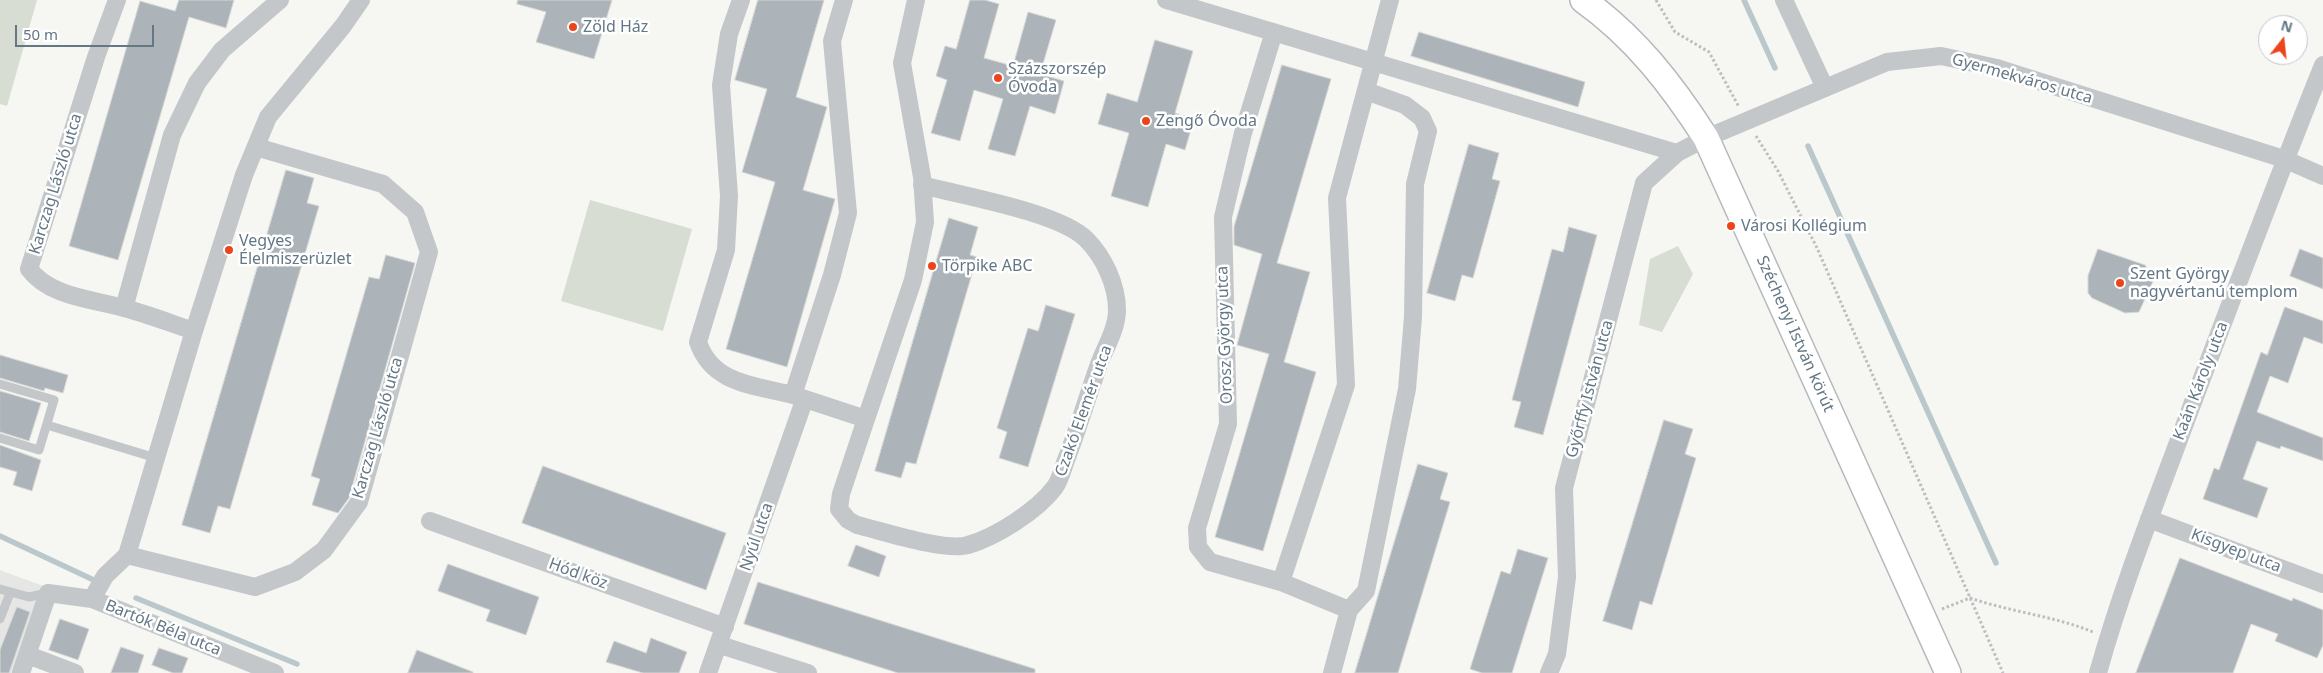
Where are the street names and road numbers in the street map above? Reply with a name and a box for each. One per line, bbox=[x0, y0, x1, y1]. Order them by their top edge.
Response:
street label: Gyermekváros utca bbox=[1950, 50, 2094, 108]
street label: Karczag László utca bbox=[25, 111, 87, 257]
street label: Széchenyi István körút bbox=[1752, 253, 1838, 415]
street label: Orosz György utca bbox=[1213, 266, 1237, 404]
street label: Győrffy István utca bbox=[1562, 318, 1618, 460]
street label: Kaán Károly utca bbox=[2170, 319, 2232, 443]
street label: Czakó Elemér utca bbox=[1051, 343, 1117, 479]
street label: Karczag László utca bbox=[349, 355, 407, 501]
street label: Nyúl utca bbox=[736, 500, 778, 574]
street label: Kisgyep utca bbox=[2188, 525, 2284, 577]
street label: Hód köz bbox=[546, 555, 610, 593]
street label: Bartók Béla utca bbox=[102, 596, 224, 660]

